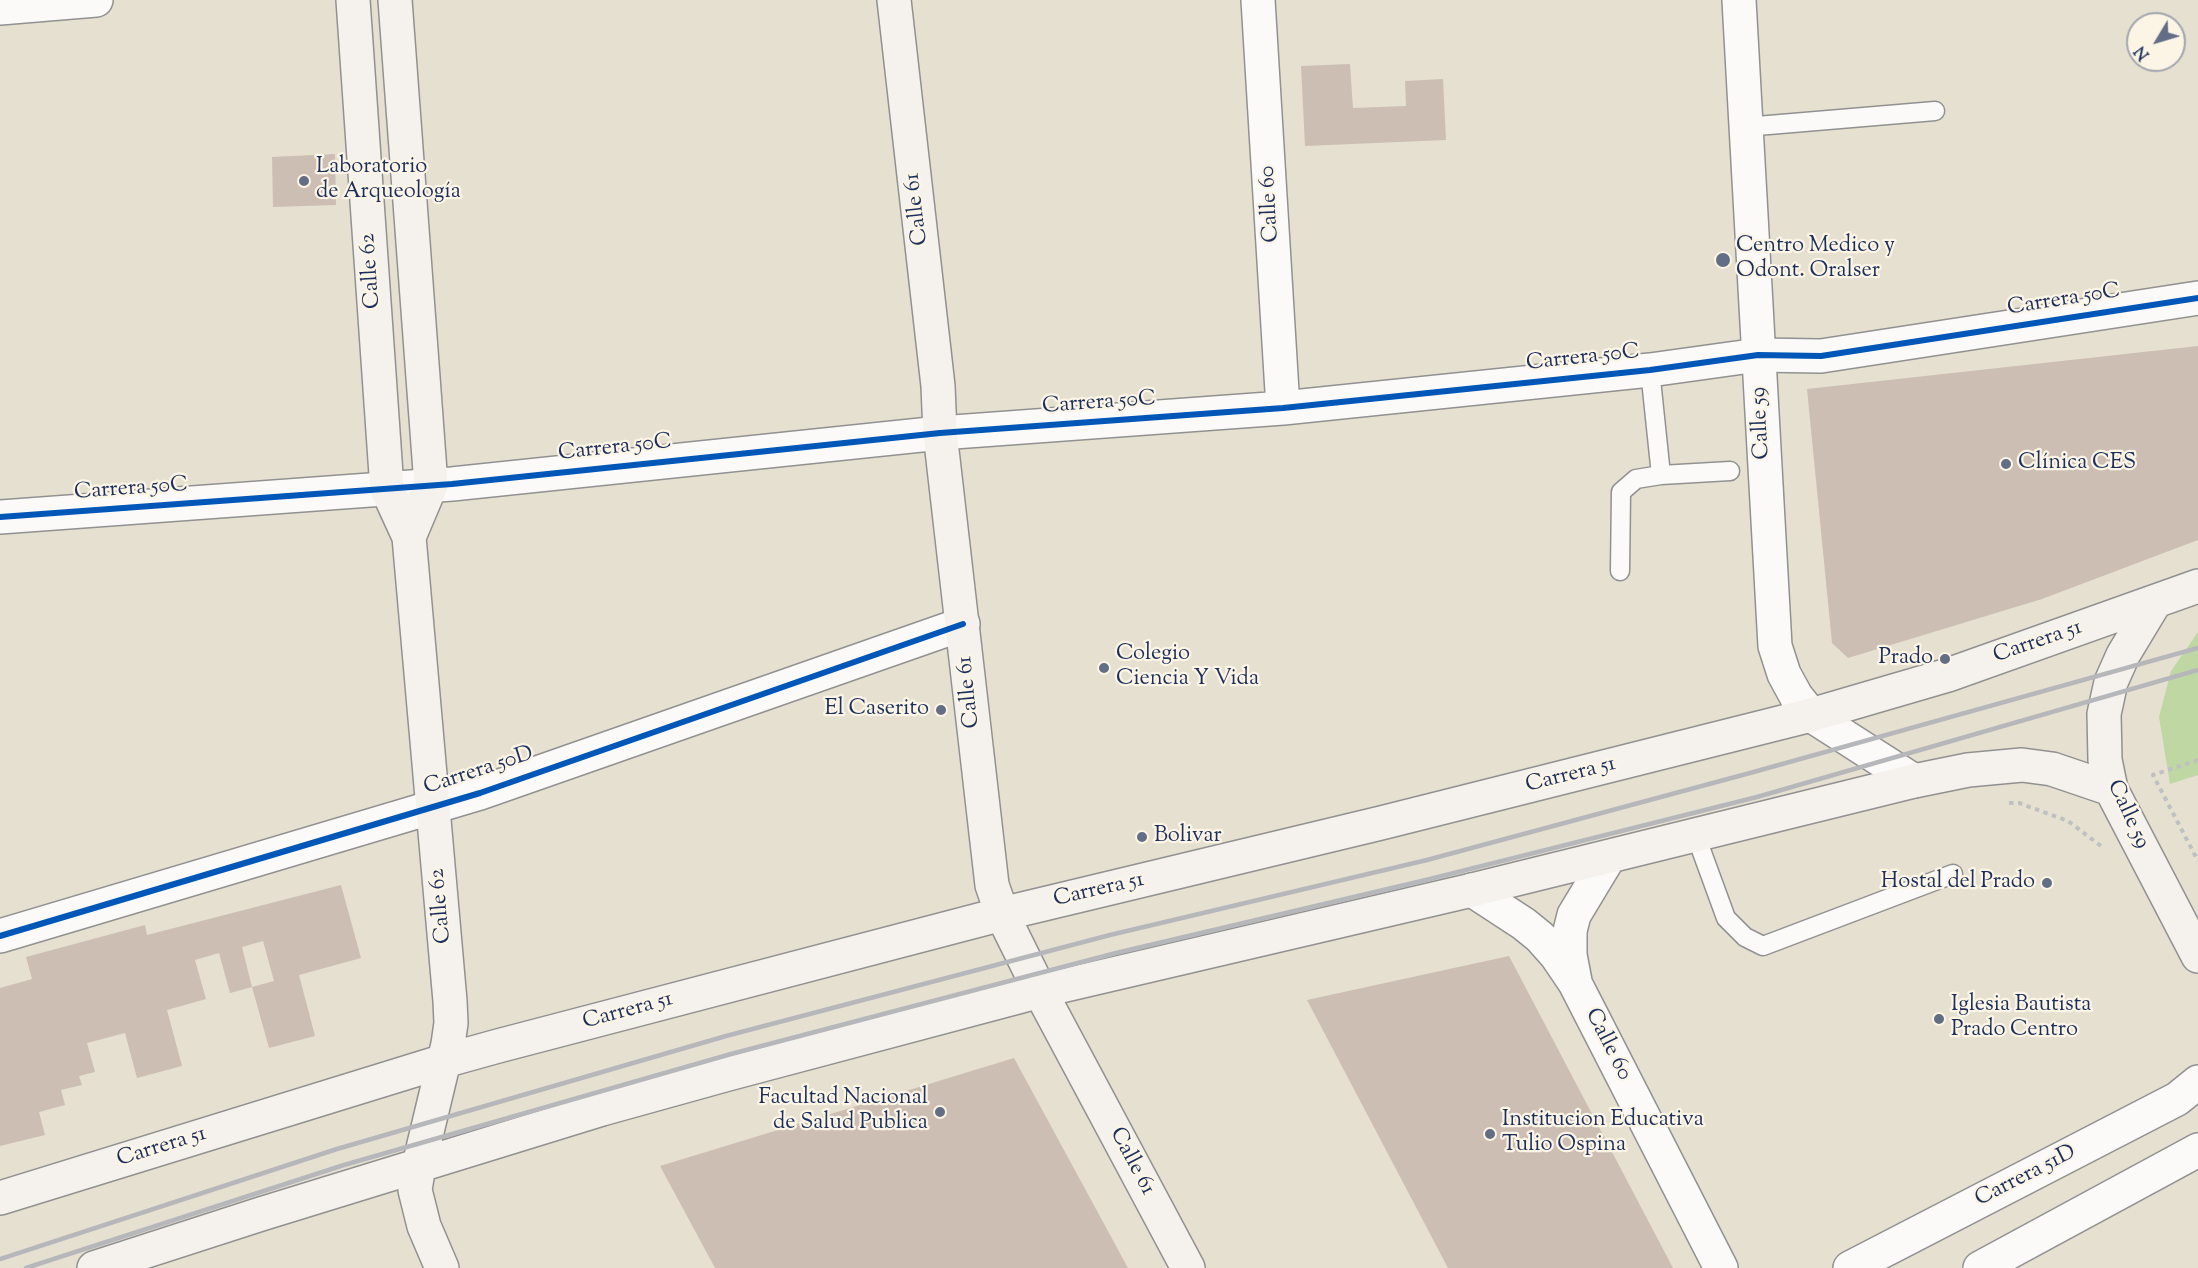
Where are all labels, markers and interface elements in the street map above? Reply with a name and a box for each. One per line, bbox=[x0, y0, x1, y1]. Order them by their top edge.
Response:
north arrow bbox=[2126, 12, 2186, 72]
text: N bbox=[2130, 40, 2156, 64]
place label: Laboratorio de Arqueología bbox=[316, 155, 461, 206]
street label: Calle 60 bbox=[1256, 165, 1286, 243]
street label: Calle 61 bbox=[900, 171, 936, 247]
marker: Laboratorio de Arqueología bbox=[297, 174, 311, 188]
street label: Calle 62 bbox=[356, 232, 388, 310]
place label: Centro Medico y Odont. Oralser bbox=[1736, 234, 1895, 286]
marker: Centro Medico y Odont. Oralser bbox=[1714, 251, 1732, 269]
street label: Carrera 50C bbox=[2006, 279, 2122, 323]
street label: Carrera 50C bbox=[1525, 340, 1641, 378]
street label: Calle 59 bbox=[1747, 386, 1777, 460]
street label: Carrera 50C bbox=[1041, 387, 1157, 421]
street label: Carrera 50C bbox=[557, 430, 673, 468]
place label: Clínica CES bbox=[2018, 451, 2136, 477]
marker: Clínica CES bbox=[1999, 457, 2013, 471]
street label: Carrera 50C bbox=[73, 473, 189, 507]
street label: Carrera 51 bbox=[1990, 616, 2086, 670]
place label: Colegio Ciencia Y Vida bbox=[1116, 642, 1259, 694]
place label: Prado bbox=[1879, 646, 1933, 672]
marker: Prado bbox=[1938, 652, 1952, 666]
street label: Calle 61 bbox=[953, 654, 987, 730]
marker: Colegio Ciencia Y Vida bbox=[1097, 661, 1111, 675]
place label: El Caserito bbox=[824, 697, 929, 723]
marker: El Caserito bbox=[934, 703, 948, 717]
street label: Carrera 50D bbox=[421, 742, 537, 802]
street label: Carrera 51 bbox=[1523, 752, 1619, 800]
street label: Calle 59 bbox=[2100, 776, 2154, 854]
place label: Bolivar bbox=[1154, 824, 1222, 850]
marker: Bolivar bbox=[1135, 830, 1149, 844]
street label: Calle 62 bbox=[426, 867, 458, 945]
street label: Carrera 51 bbox=[1051, 868, 1147, 914]
place label: Hostal del Prado bbox=[1881, 870, 2035, 896]
marker: Hostal del Prado bbox=[2040, 876, 2054, 890]
street label: Carrera 51 bbox=[580, 987, 676, 1037]
place label: Iglesia Bautista Prado Centro bbox=[1951, 993, 2091, 1044]
street label: Calle 60 bbox=[1578, 1005, 1636, 1085]
marker: Iglesia Bautista Prado Centro bbox=[1932, 1012, 1946, 1026]
place label: Facultad Nacional de Salud Publica bbox=[759, 1086, 928, 1138]
marker: Facultad Nacional de Salud Publica bbox=[933, 1105, 947, 1119]
place label: Institucion Educativa Tulio Ospina bbox=[1502, 1108, 1704, 1160]
street label: Carrera 51 bbox=[114, 1122, 210, 1174]
street label: Calle 61 bbox=[1102, 1124, 1160, 1200]
marker: Institucion Educativa Tulio Ospina bbox=[1483, 1127, 1497, 1141]
street label: Carrera 51D bbox=[1971, 1140, 2081, 1214]

